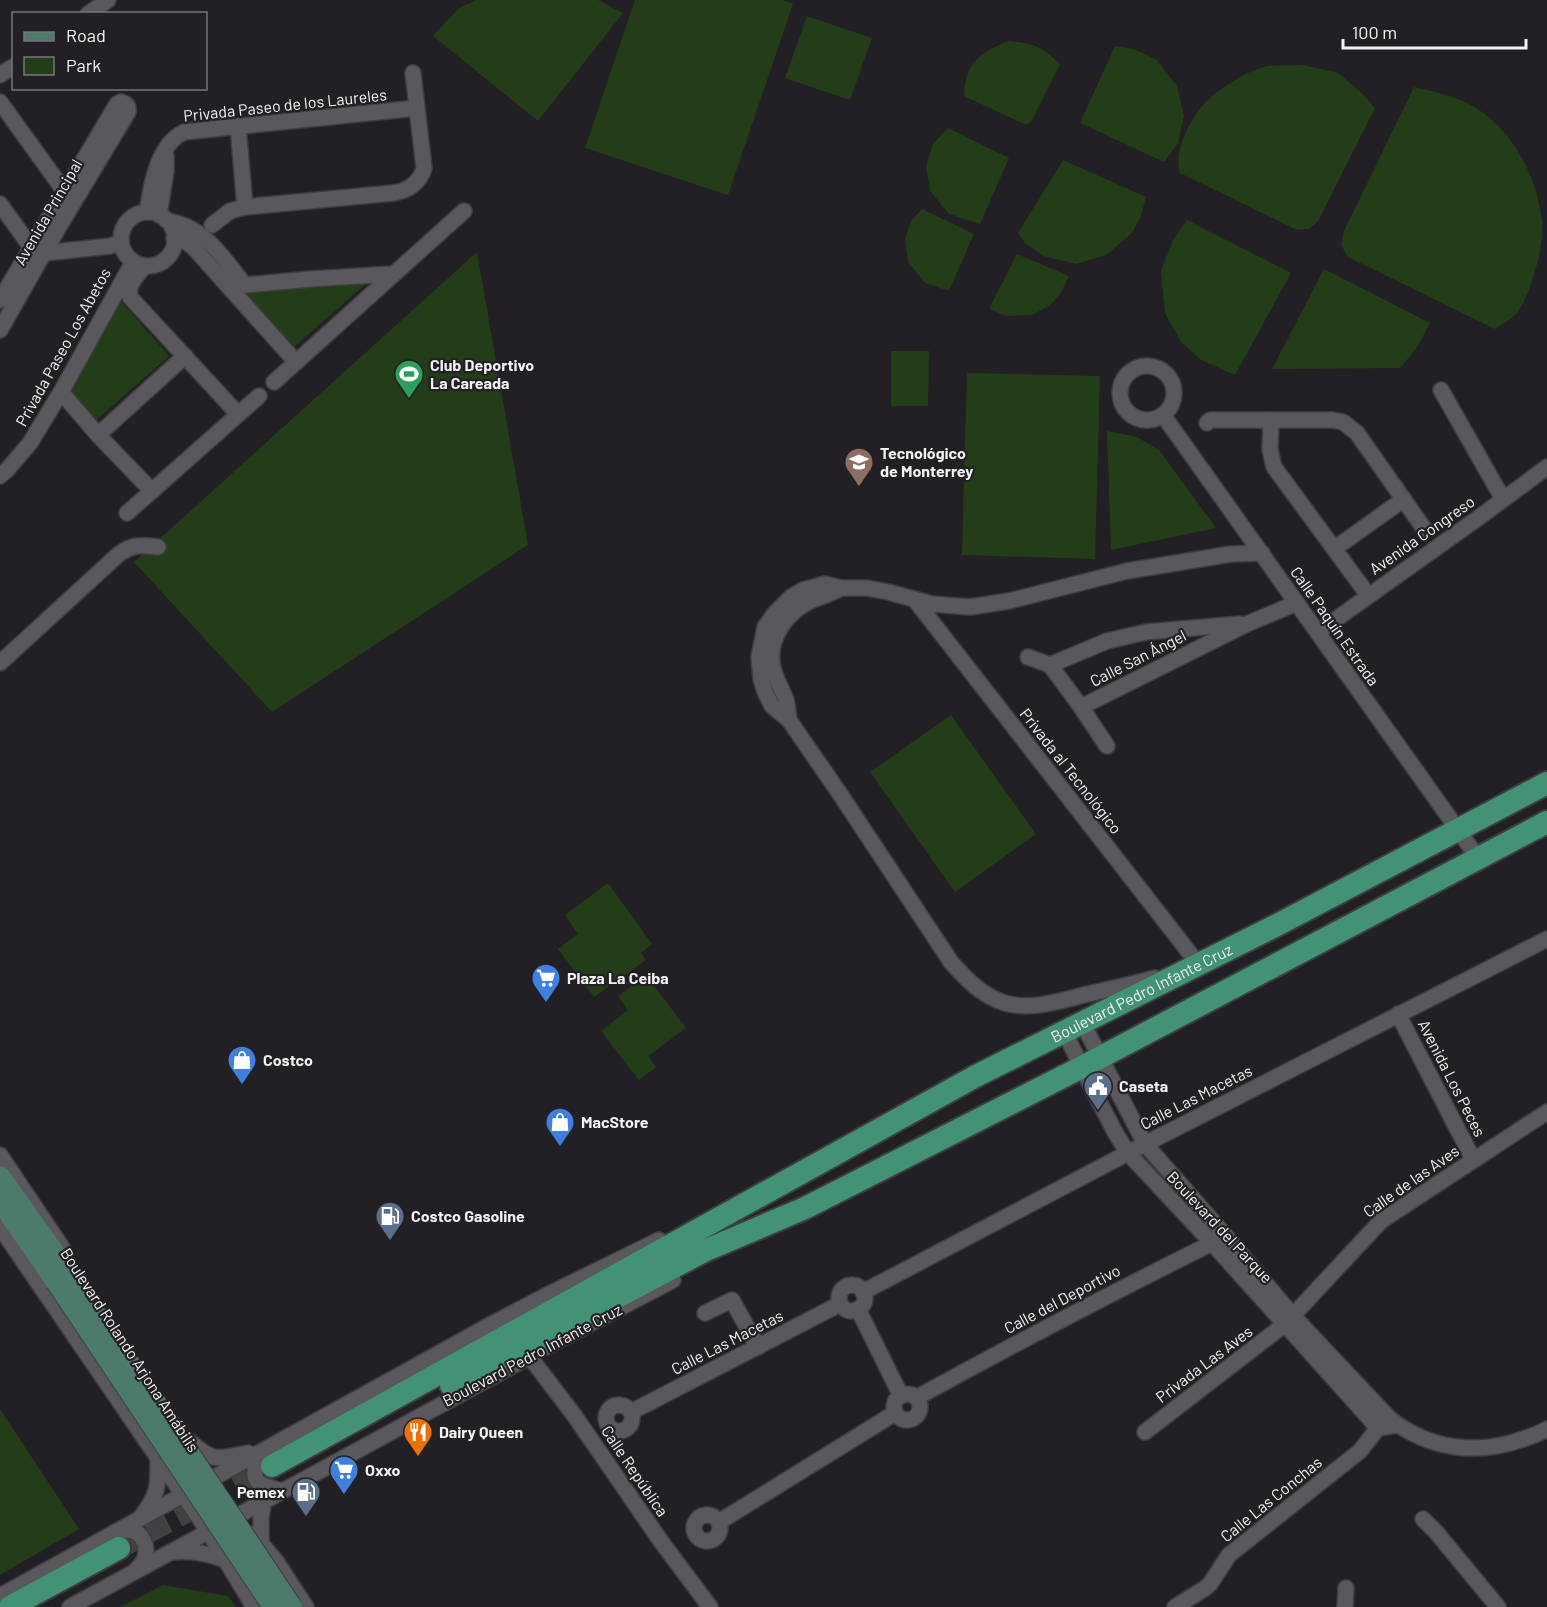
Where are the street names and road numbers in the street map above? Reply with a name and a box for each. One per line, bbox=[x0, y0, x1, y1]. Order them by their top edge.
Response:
street label: Privada Paseo de los Laureles bbox=[182, 84, 388, 125]
street label: Avenida Principal bbox=[10, 156, 86, 268]
street label: Privada Paseo Los Abetos bbox=[11, 264, 114, 429]
street label: Avenida Congreso bbox=[1365, 491, 1478, 578]
street label: Calle Paquín Estrada bbox=[1287, 562, 1384, 689]
street label: Calle San Ángel bbox=[1087, 625, 1189, 690]
street label: Privada al Tecnológico bbox=[1016, 704, 1126, 837]
street label: Boulevard Pedro Infante Cruz bbox=[1047, 939, 1235, 1046]
street label: Avenida Los Peces bbox=[1415, 1016, 1490, 1139]
street label: Calle Las Macetas bbox=[1137, 1060, 1255, 1133]
street label: Calle de las Aves bbox=[1359, 1140, 1462, 1221]
street label: Boulevard del Parque bbox=[1164, 1167, 1277, 1286]
street label: Boulevard Rolando Arjona Amábilis bbox=[57, 1244, 204, 1455]
street label: Calle del Deportivo bbox=[1000, 1260, 1123, 1337]
street label: Boulevard Pedro Infante Cruz bbox=[439, 1299, 625, 1410]
street label: Calle Las Macetas bbox=[668, 1305, 786, 1378]
street label: Privada Las Aves bbox=[1152, 1321, 1256, 1406]
street label: Calle República bbox=[598, 1422, 673, 1520]
street label: Calle Las Conchas bbox=[1216, 1452, 1325, 1545]

